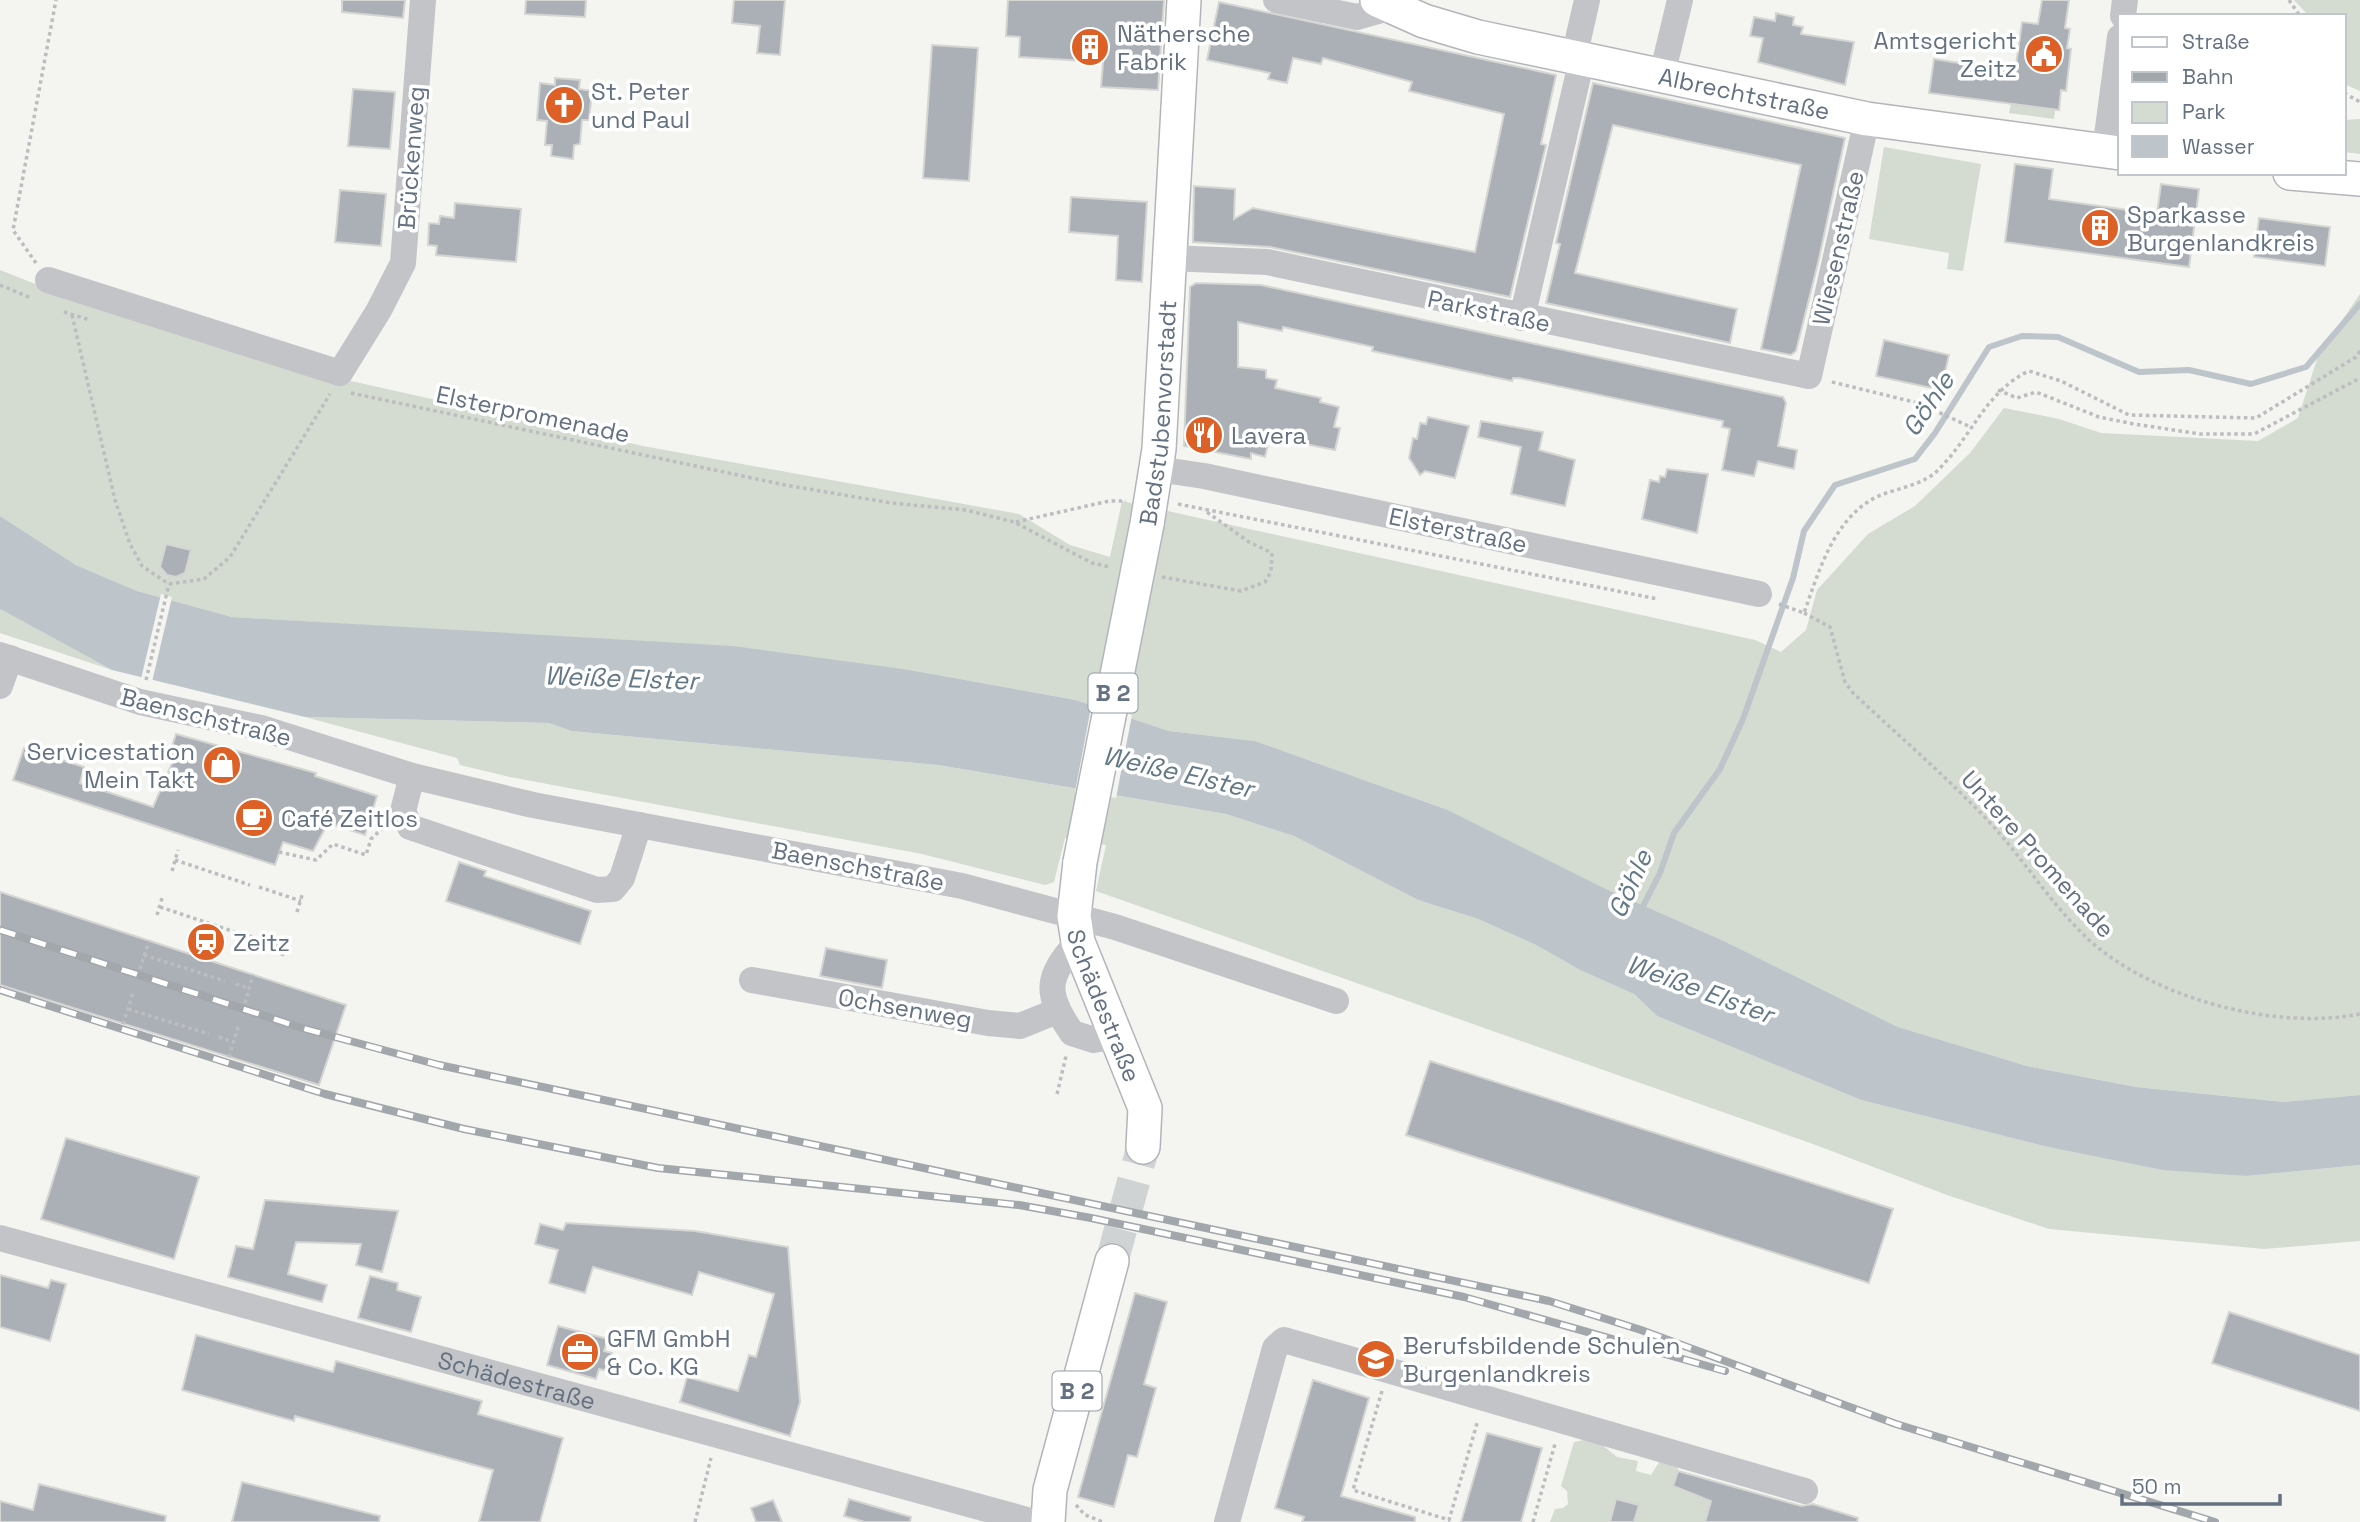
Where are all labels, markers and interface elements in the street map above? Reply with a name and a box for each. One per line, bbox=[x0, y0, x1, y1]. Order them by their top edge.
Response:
legend bbox=[2118, 14, 2346, 175]
place label: Näthersche Fabrik bbox=[1117, 18, 1251, 77]
place label: Amtsgericht Zeitz bbox=[1874, 25, 2017, 84]
building icon: Näthersche Fabrik bbox=[1069, 26, 1111, 68]
text: Straße bbox=[2182, 28, 2250, 55]
public building icon: Amtsgericht Zeitz bbox=[2023, 33, 2065, 75]
street label: Albrechtstraße bbox=[1656, 60, 1833, 126]
text: Bahn bbox=[2182, 63, 2234, 90]
place label: St. Peter und Paul bbox=[591, 76, 690, 135]
church icon: St. Peter und Paul bbox=[543, 84, 585, 126]
street label: Brückenweg bbox=[391, 85, 431, 231]
text: Park bbox=[2182, 98, 2226, 125]
text: Wasser bbox=[2182, 133, 2255, 160]
street label: Wiesenstraße bbox=[1805, 168, 1871, 328]
place label: Sparkasse Burgenlandkreis bbox=[2127, 199, 2315, 258]
building icon: Sparkasse Burgenlandkreis bbox=[2079, 207, 2121, 249]
street label: Parkstraße bbox=[1425, 283, 1553, 339]
street label: Badstubenvorstadt bbox=[1132, 299, 1183, 528]
water label: Göhle bbox=[1894, 364, 1963, 443]
street label: Elsterpromenade bbox=[433, 378, 633, 450]
restaurant icon: Lavera bbox=[1183, 414, 1225, 456]
place label: Lavera bbox=[1231, 420, 1307, 451]
street label: Elsterstraße bbox=[1386, 500, 1530, 560]
water label: Weiße Elster bbox=[544, 658, 702, 698]
road number: B 2 bbox=[1088, 674, 1138, 712]
street label: Baenschstraße bbox=[117, 681, 295, 753]
place label: Servicestation Mein Takt bbox=[27, 736, 195, 795]
water label: Weiße Elster bbox=[1099, 738, 1260, 807]
shop icon: Servicestation Mein Takt bbox=[201, 744, 243, 786]
street label: Untere Promenade bbox=[1955, 764, 2121, 944]
cafe icon: Café Zeitlos bbox=[233, 797, 275, 839]
place label: Café Zeitlos bbox=[281, 803, 418, 834]
street label: Baenschstraße bbox=[769, 834, 947, 898]
water label: Göhle bbox=[1600, 843, 1661, 923]
station icon: Zeitz bbox=[185, 921, 227, 963]
place label: Zeitz bbox=[233, 927, 290, 958]
street label: Schädestraße bbox=[1061, 927, 1148, 1086]
water label: Weiße Elster bbox=[1622, 947, 1781, 1032]
street label: Ochsenweg bbox=[836, 981, 974, 1035]
place label: GFM GmbH & Co. KG bbox=[607, 1323, 730, 1382]
place label: Berufsbildende Schulen Burgenlandkreis bbox=[1403, 1330, 1680, 1389]
office icon: GFM GmbH & Co. KG bbox=[559, 1331, 601, 1373]
school or university icon: Berufsbildende Schulen Burgenlandkreis bbox=[1355, 1338, 1397, 1380]
street label: Schädestraße bbox=[435, 1344, 599, 1416]
road number: B 2 bbox=[1052, 1372, 1102, 1410]
scale bar bbox=[2122, 1462, 2280, 1506]
text: 50 m bbox=[2132, 1473, 2182, 1500]

